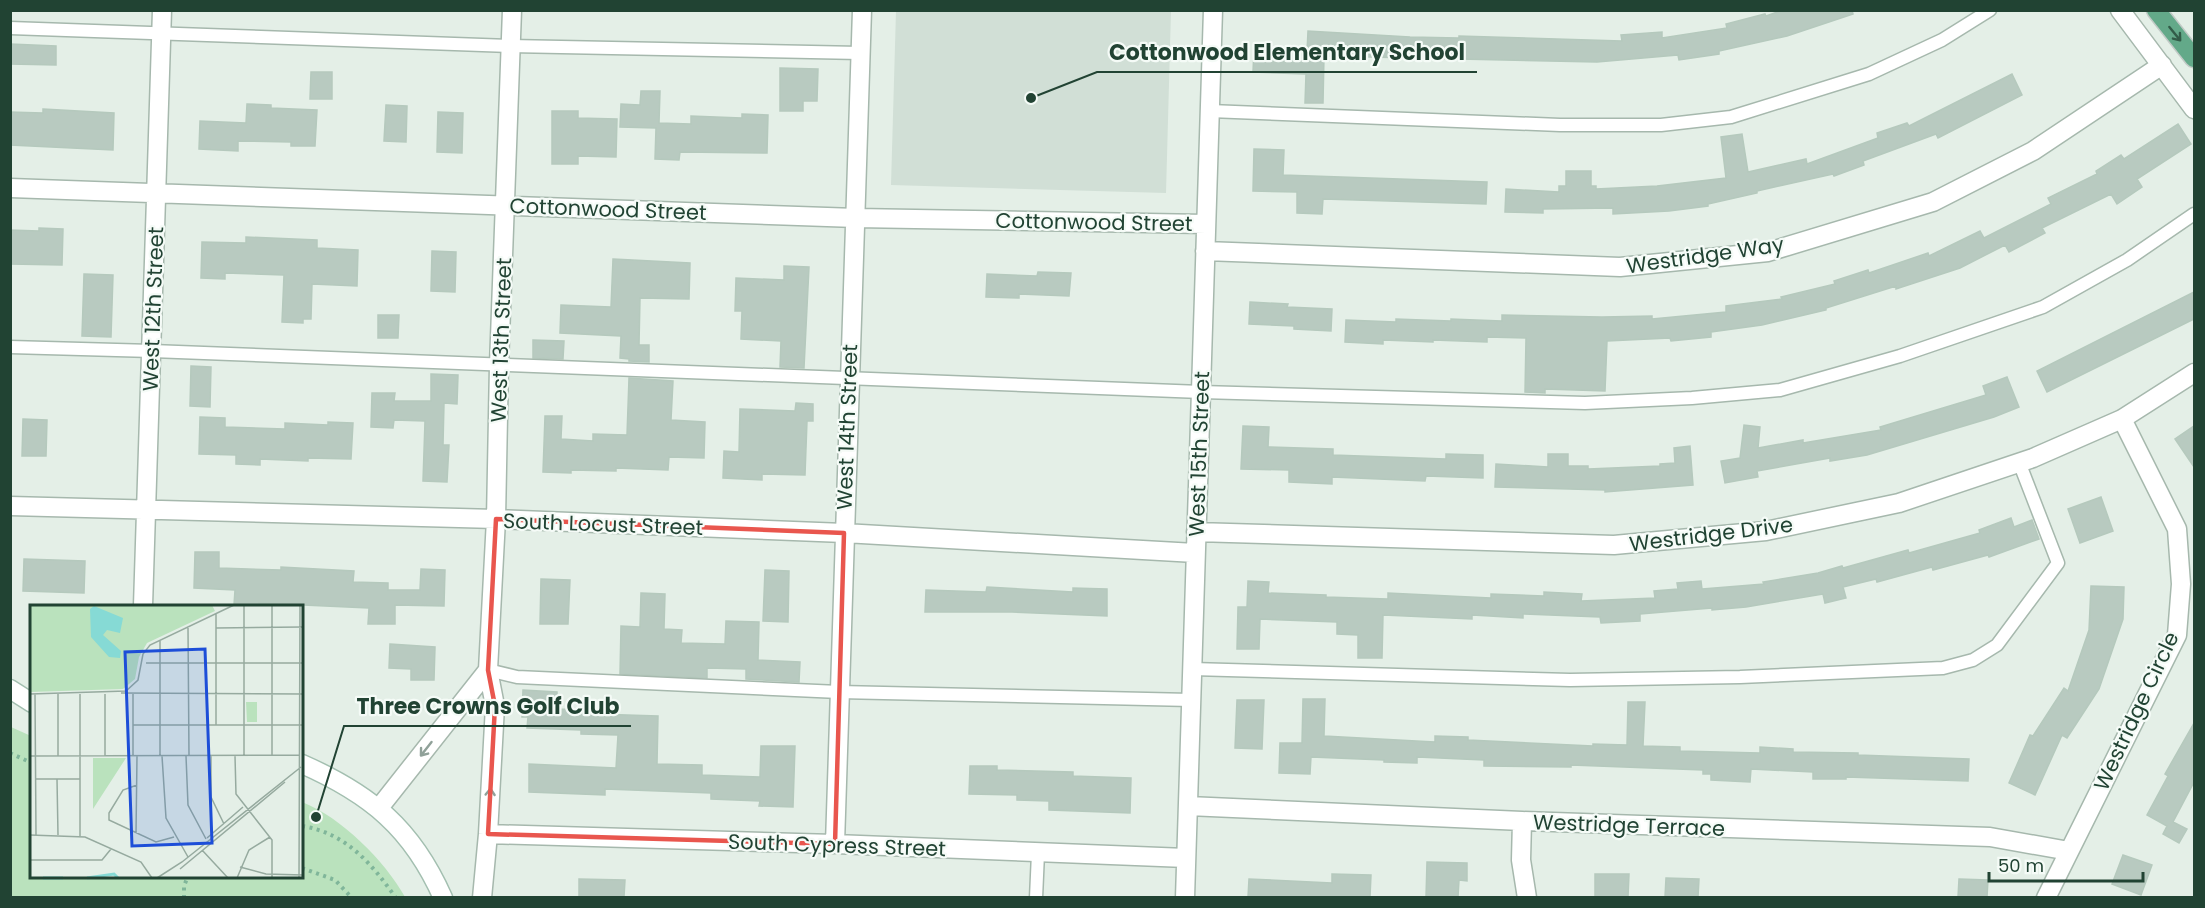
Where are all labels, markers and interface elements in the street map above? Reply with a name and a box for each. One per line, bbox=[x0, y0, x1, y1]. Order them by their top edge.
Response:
one-way arrow bbox=[2169, 26, 2182, 42]
callout: Cottonwood Elementary School bbox=[1097, 32, 1477, 72]
text: Cottonwood Elementary School bbox=[1109, 37, 1465, 68]
street label: Cottonwood Street bbox=[509, 191, 707, 227]
street label: Cottonwood Street bbox=[995, 206, 1193, 238]
street label: West 12th Street bbox=[136, 226, 170, 392]
street label: Westridge Way bbox=[1624, 230, 1786, 280]
street label: West 13th Street bbox=[484, 257, 518, 423]
street label: West 14th Street bbox=[830, 344, 864, 510]
street label: West 15th Street bbox=[1182, 371, 1216, 537]
street label: South Locust Street bbox=[502, 506, 704, 542]
street label: Westridge Drive bbox=[1627, 510, 1795, 558]
inset map bbox=[30, 605, 303, 878]
street label: Westridge Circle bbox=[2086, 627, 2186, 795]
callout: Three Crowns Golf Club bbox=[344, 686, 631, 726]
text: Three Crowns Golf Club bbox=[357, 691, 620, 722]
one-way arrow bbox=[419, 741, 432, 757]
one-way arrow bbox=[485, 788, 496, 808]
street label: Westridge Terrace bbox=[1532, 807, 1726, 843]
street label: South Cypress Street bbox=[728, 827, 946, 863]
scale bar bbox=[1989, 845, 2144, 883]
text: 50 m bbox=[1998, 853, 2044, 878]

